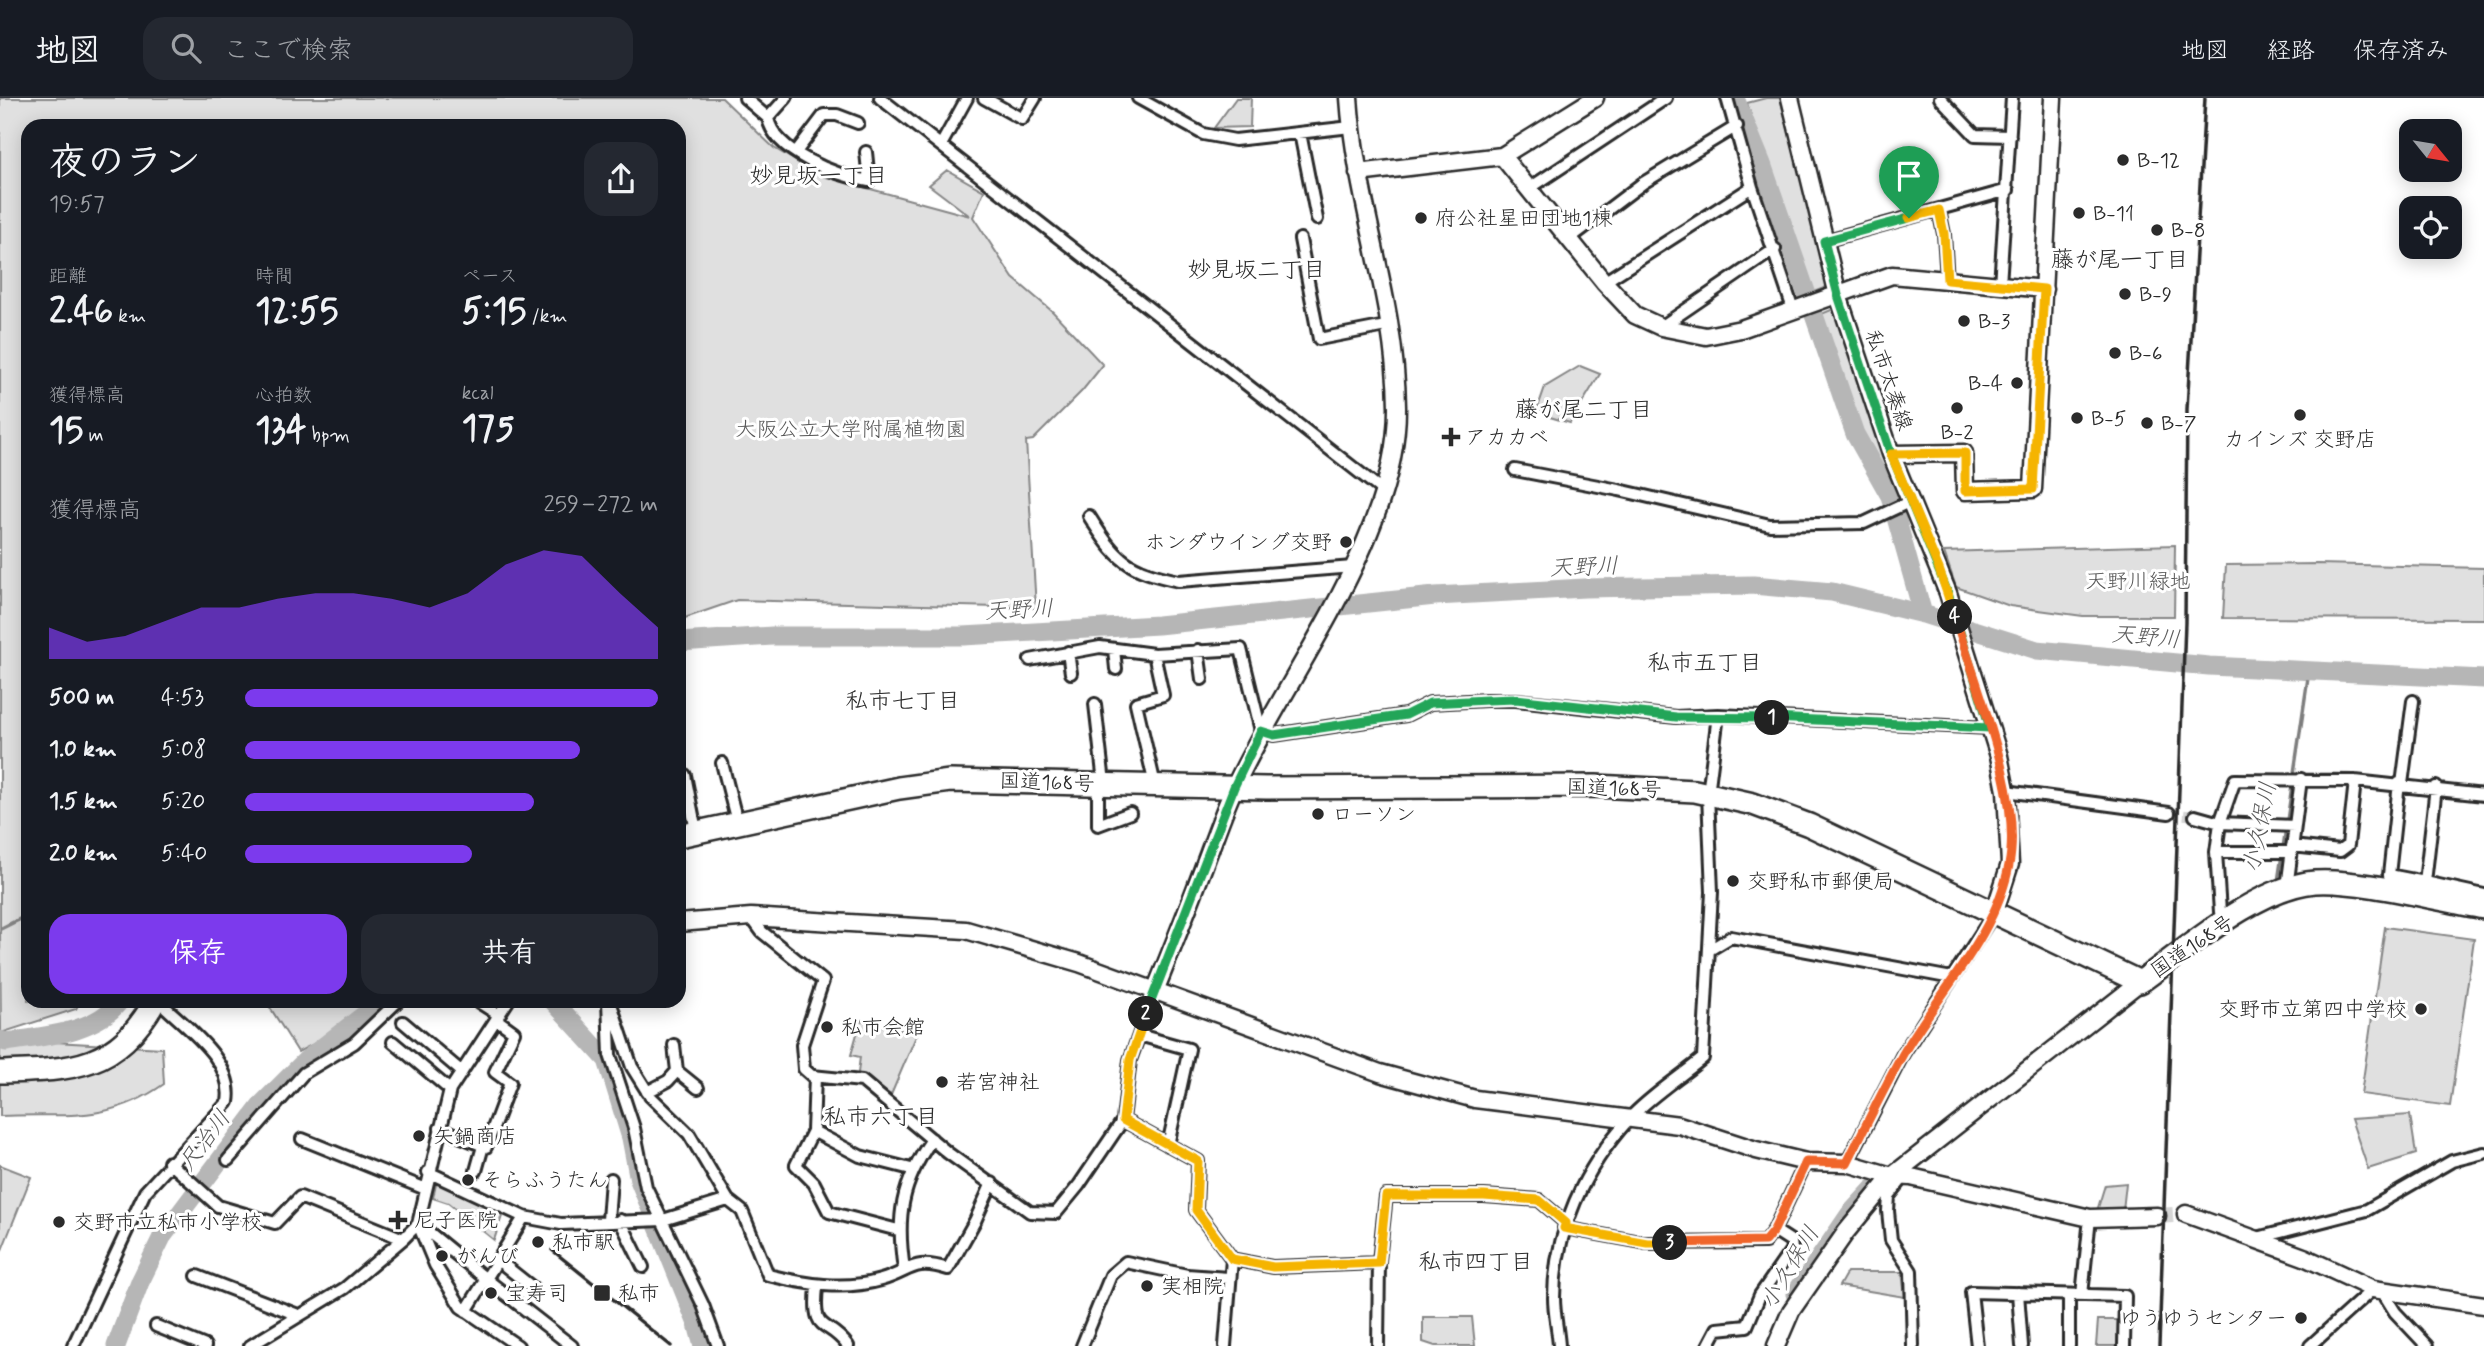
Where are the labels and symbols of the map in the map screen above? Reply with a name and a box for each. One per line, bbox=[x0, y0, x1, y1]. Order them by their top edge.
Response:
north arrow bbox=[2399, 119, 2462, 182]
pin bbox=[1879, 146, 1939, 218]
place label: B-12 bbox=[2137, 147, 2180, 175]
marker: B-12 bbox=[2115, 152, 2131, 168]
district label: 妙見坂一丁目 bbox=[750, 162, 888, 192]
place label: B-11 bbox=[2093, 200, 2134, 228]
place label: 府公社星田団地1棟 bbox=[1435, 205, 1612, 233]
marker: B-11 bbox=[2071, 205, 2087, 221]
marker: 府公社星田団地1棟 bbox=[1413, 210, 1429, 226]
place label: B-8 bbox=[2171, 217, 2206, 245]
marker: B-8 bbox=[2149, 222, 2165, 238]
district label: 藤が尾一丁目 bbox=[2051, 246, 2189, 276]
district label: 妙見坂二丁目 bbox=[1188, 256, 1326, 286]
place label: B-9 bbox=[2139, 281, 2172, 309]
marker: B-9 bbox=[2117, 286, 2133, 302]
place label: B-3 bbox=[1978, 308, 2011, 336]
marker: B-3 bbox=[1956, 313, 1972, 329]
street label: 私市太秦線 bbox=[1858, 326, 1918, 435]
place label: B-6 bbox=[2129, 340, 2162, 368]
marker: B-6 bbox=[2107, 345, 2123, 361]
place label: B-4 bbox=[1968, 370, 2003, 398]
marker: B-4 bbox=[2009, 375, 2025, 391]
district label: 藤が尾二丁目 bbox=[1515, 396, 1653, 426]
marker: B-2 bbox=[1949, 400, 1965, 416]
place label: B-5 bbox=[2091, 405, 2126, 433]
marker: カインズ 交野店 bbox=[2292, 407, 2308, 423]
marker: B-5 bbox=[2069, 410, 2085, 426]
place label: B-7 bbox=[2161, 410, 2197, 438]
marker: B-7 bbox=[2139, 415, 2155, 431]
park label: 大阪公立大学附属植物園 bbox=[736, 416, 967, 444]
place label: B-2 bbox=[1941, 419, 1974, 447]
place label: アカカベ bbox=[1465, 424, 1549, 452]
place label: カインズ 交野店 bbox=[2224, 426, 2376, 454]
marker: アカカベ bbox=[1443, 429, 1459, 445]
place label: ホンダウイング交野 bbox=[1145, 529, 1332, 557]
marker: ホンダウイング交野 bbox=[1338, 534, 1354, 550]
water label: 天野川 bbox=[1549, 552, 1619, 584]
park label: 天野川緑地 bbox=[2086, 568, 2191, 596]
water label: 天野川 bbox=[984, 594, 1054, 628]
pin: 4 bbox=[1938, 600, 1972, 634]
water label: 天野川 bbox=[2110, 620, 2182, 656]
district label: 私市五丁目 bbox=[1648, 649, 1763, 679]
district label: 私市七丁目 bbox=[846, 687, 961, 717]
pin: 1 bbox=[1754, 700, 1790, 736]
street label: 国道168号 bbox=[999, 767, 1095, 799]
street label: 国道168号 bbox=[1566, 773, 1662, 805]
water label: 小久保川 bbox=[2237, 779, 2284, 875]
place label: ローソン bbox=[1332, 801, 1416, 829]
marker: ローソン bbox=[1310, 806, 1326, 822]
place label: 交野私市郵便局 bbox=[1747, 868, 1894, 896]
marker: 交野私市郵便局 bbox=[1725, 873, 1741, 889]
street label: 国道168号 bbox=[2145, 909, 2240, 985]
pin: 2 bbox=[1128, 996, 1164, 1032]
place label: 交野市立第四中学校 bbox=[2218, 996, 2407, 1024]
marker: 交野市立第四中学校 bbox=[2413, 1001, 2429, 1017]
place label: 私市会館 bbox=[841, 1014, 925, 1042]
marker: 私市会館 bbox=[819, 1019, 835, 1035]
place label: 若宮神社 bbox=[956, 1069, 1040, 1097]
marker: 若宮神社 bbox=[934, 1074, 950, 1090]
district label: 私市六丁目 bbox=[824, 1103, 939, 1133]
water label: 尺治川 bbox=[173, 1105, 238, 1178]
place label: 矢鍋商店 bbox=[433, 1123, 517, 1151]
marker: 矢鍋商店 bbox=[411, 1128, 427, 1144]
place label: そらふうたん bbox=[482, 1167, 608, 1195]
marker: そらふうたん bbox=[460, 1172, 476, 1188]
place label: 尼子医院 bbox=[414, 1207, 498, 1235]
place label: 交野市立私市小学校 bbox=[73, 1209, 262, 1237]
marker: 尼子医院 bbox=[388, 1210, 408, 1230]
marker: 交野市立私市小学校 bbox=[51, 1214, 67, 1230]
water label: 小久保川 bbox=[1754, 1221, 1827, 1315]
pin: 3 bbox=[1652, 1226, 1688, 1260]
place label: 私市駅 bbox=[552, 1229, 615, 1257]
marker: 私市駅 bbox=[530, 1234, 546, 1250]
place label: がんび bbox=[456, 1243, 519, 1271]
marker: がんび bbox=[434, 1248, 450, 1264]
district label: 私市四丁目 bbox=[1419, 1248, 1534, 1278]
place label: 実相院 bbox=[1161, 1273, 1224, 1301]
marker: 実相院 bbox=[1139, 1278, 1155, 1294]
place label: 宝寿司 bbox=[505, 1280, 568, 1308]
place label: 私市 bbox=[618, 1280, 660, 1308]
marker: 私市 bbox=[592, 1283, 612, 1303]
marker: 宝寿司 bbox=[483, 1285, 499, 1301]
place label: ゆうゆうセンター bbox=[2120, 1305, 2287, 1333]
marker: ゆうゆうセンター bbox=[2293, 1310, 2309, 1326]

